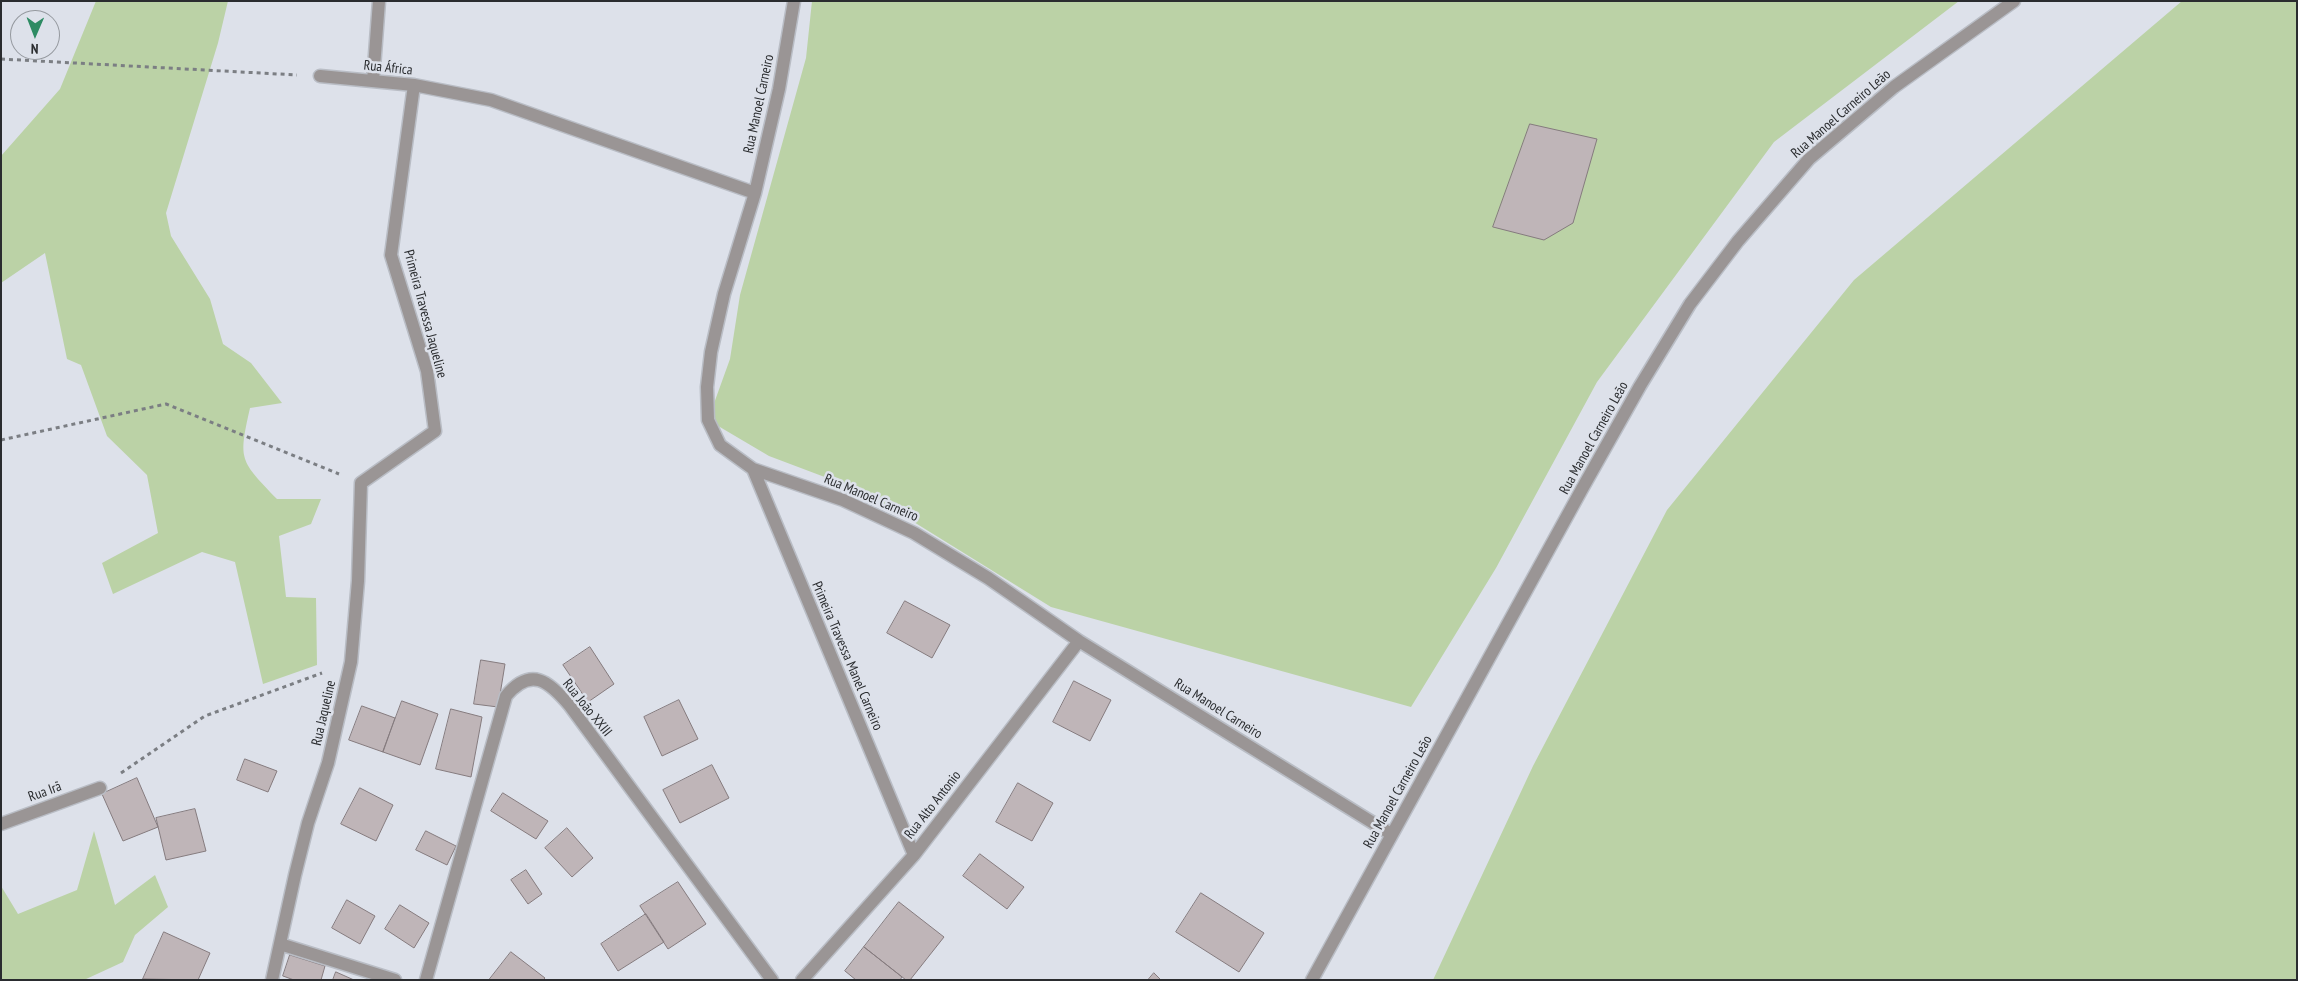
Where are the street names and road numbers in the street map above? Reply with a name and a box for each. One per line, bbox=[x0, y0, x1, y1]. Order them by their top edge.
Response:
street label: Rua Manoel Carneiro bbox=[740, 53, 778, 155]
street label: Rua África bbox=[363, 57, 413, 79]
street label: Rua Manoel Carneiro Leão bbox=[1788, 66, 1894, 162]
street label: Primeira Travessa Jaqueline bbox=[400, 248, 450, 380]
street label: Rua Manoel Carneiro Leão bbox=[1556, 379, 1632, 497]
street label: Rua Manoel Carneiro bbox=[821, 471, 921, 525]
street label: Primeira Travessa Manel Carneiro bbox=[808, 579, 886, 733]
street label: Rua Manoel Carneiro bbox=[1171, 675, 1265, 743]
street label: Rua João XXIII bbox=[559, 676, 615, 740]
street label: Rua Jaqueline bbox=[308, 679, 340, 747]
street label: Rua Manoel Carneiro Leão bbox=[1360, 733, 1436, 851]
street label: Rua Alto Antonio bbox=[901, 768, 965, 842]
street label: Rua Irã bbox=[26, 778, 64, 806]

